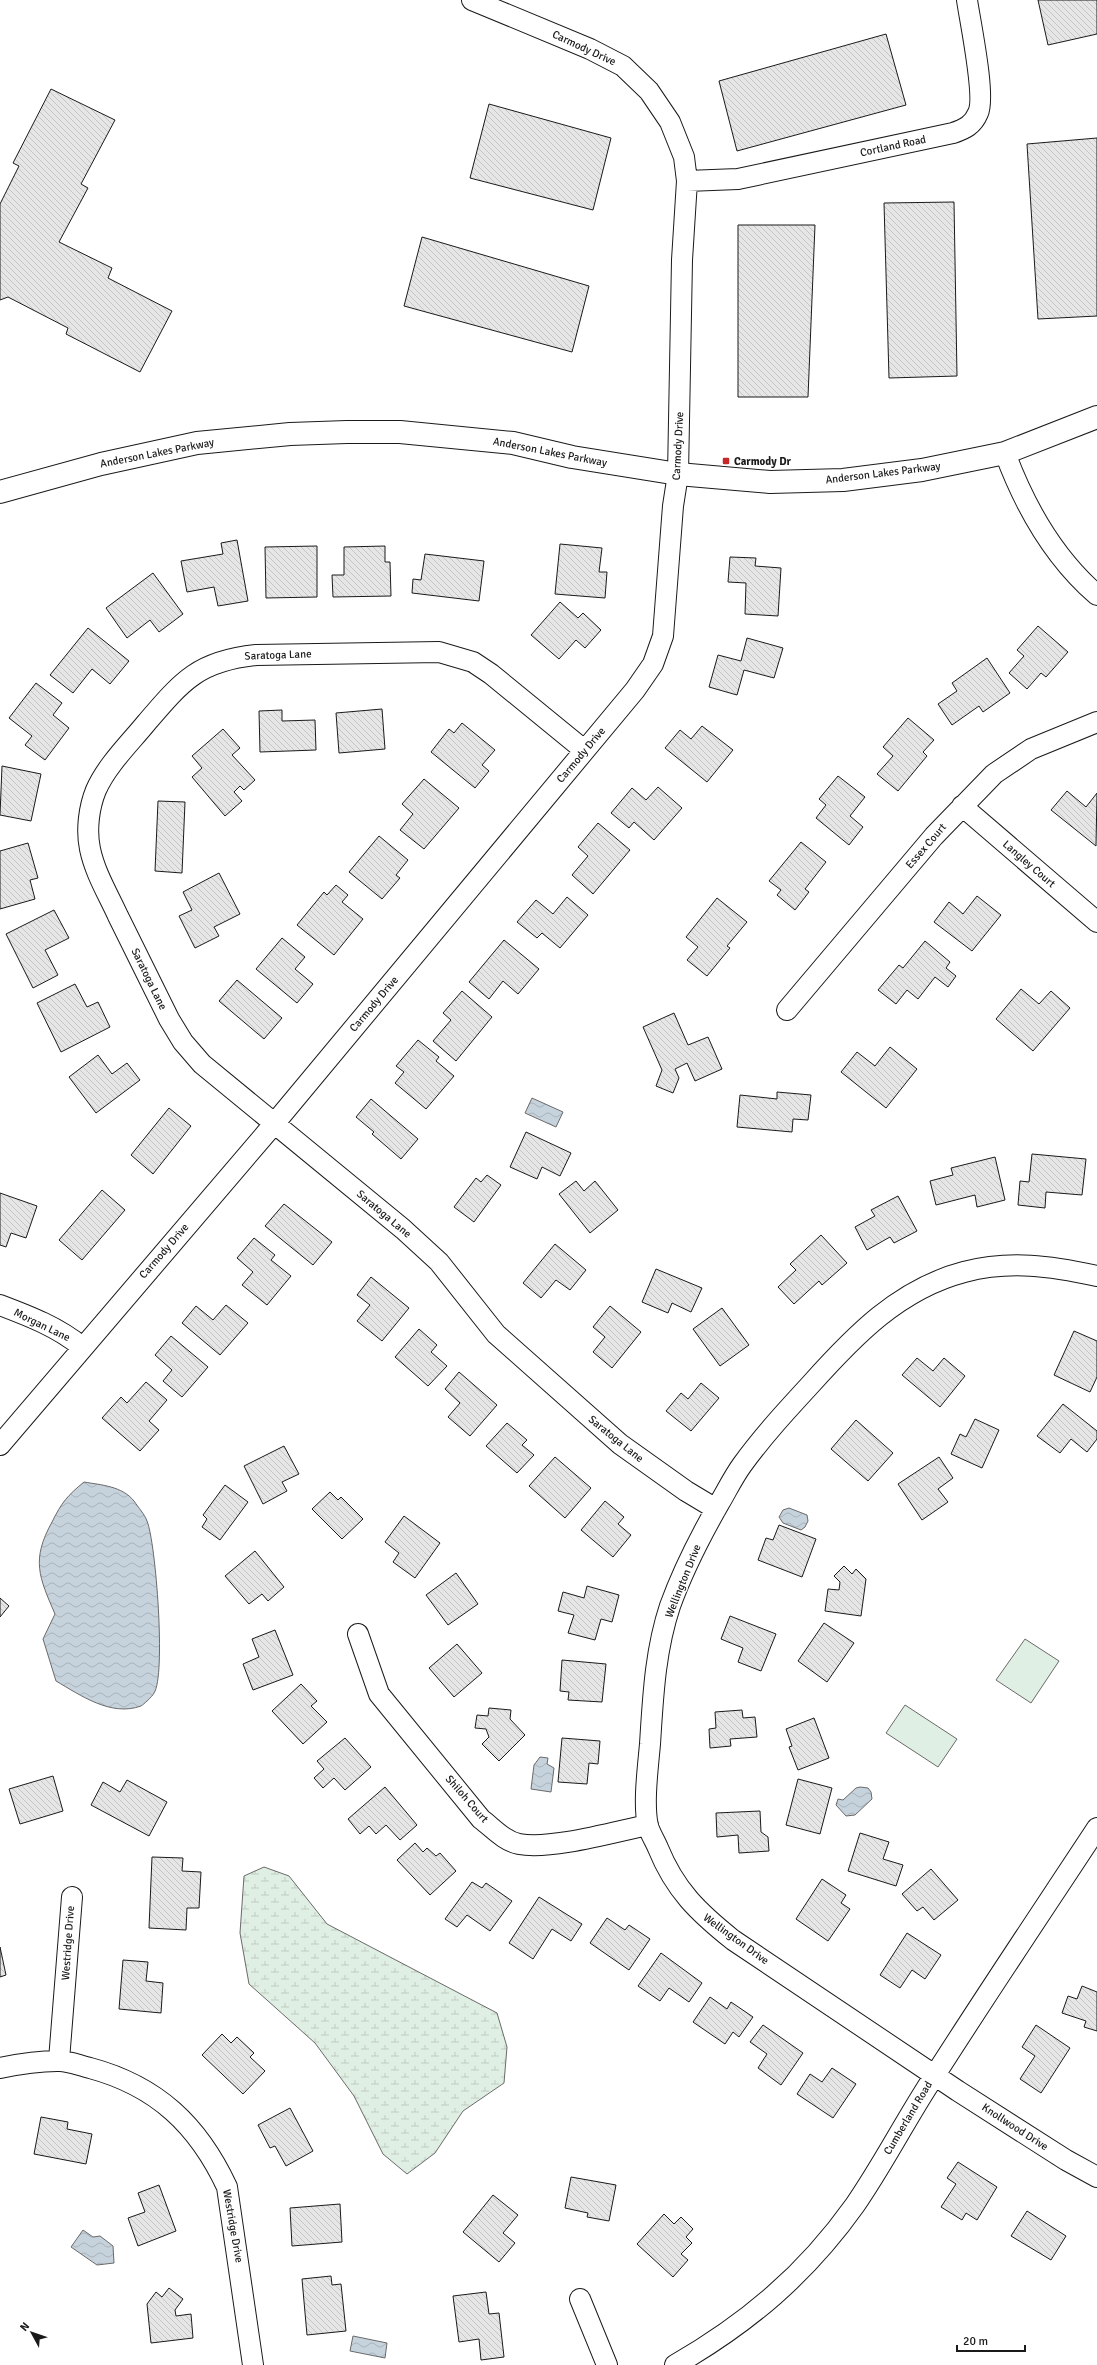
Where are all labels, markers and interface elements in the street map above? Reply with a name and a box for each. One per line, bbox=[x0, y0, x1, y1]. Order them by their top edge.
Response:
street label: Carmody Drive bbox=[550, 28, 618, 68]
street label: Cortland Road bbox=[859, 133, 927, 159]
street label: Carmody Drive bbox=[670, 411, 686, 481]
street label: Anderson Lakes Parkway bbox=[99, 435, 216, 470]
street label: Anderson Lakes Parkway bbox=[492, 435, 609, 470]
place label: Carmody Dr bbox=[734, 455, 791, 468]
marker: Carmody Dr bbox=[721, 456, 731, 466]
street label: Anderson Lakes Parkway bbox=[825, 459, 942, 487]
street label: Saratoga Lane bbox=[244, 647, 312, 663]
street label: Carmody Drive bbox=[554, 725, 608, 785]
street label: Essex Court bbox=[903, 821, 949, 871]
street label: Langley Court bbox=[1000, 838, 1058, 890]
street label: Saratoga Lane bbox=[128, 946, 170, 1012]
street label: Carmody Drive bbox=[347, 974, 401, 1034]
street label: Saratoga Lane bbox=[354, 1187, 414, 1241]
street label: Carmody Drive bbox=[137, 1221, 191, 1281]
street label: Morgan Lane bbox=[12, 1306, 72, 1344]
street label: Saratoga Lane bbox=[586, 1413, 646, 1465]
street label: Wellington Drive bbox=[662, 1542, 704, 1620]
street label: Shiloh Court bbox=[443, 1773, 491, 1826]
street label: Westridge Drive bbox=[59, 1905, 77, 1981]
street label: Wellington Drive bbox=[701, 1911, 771, 1967]
street label: Cumberland Road bbox=[881, 2079, 935, 2157]
street label: Knollwood Drive bbox=[979, 2101, 1051, 2153]
street label: Westridge Drive bbox=[220, 2188, 246, 2264]
north arrow bbox=[12, 2313, 52, 2353]
text: N bbox=[17, 2320, 32, 2334]
scale bar bbox=[957, 2327, 1025, 2353]
text: 20 m bbox=[963, 2334, 988, 2349]

